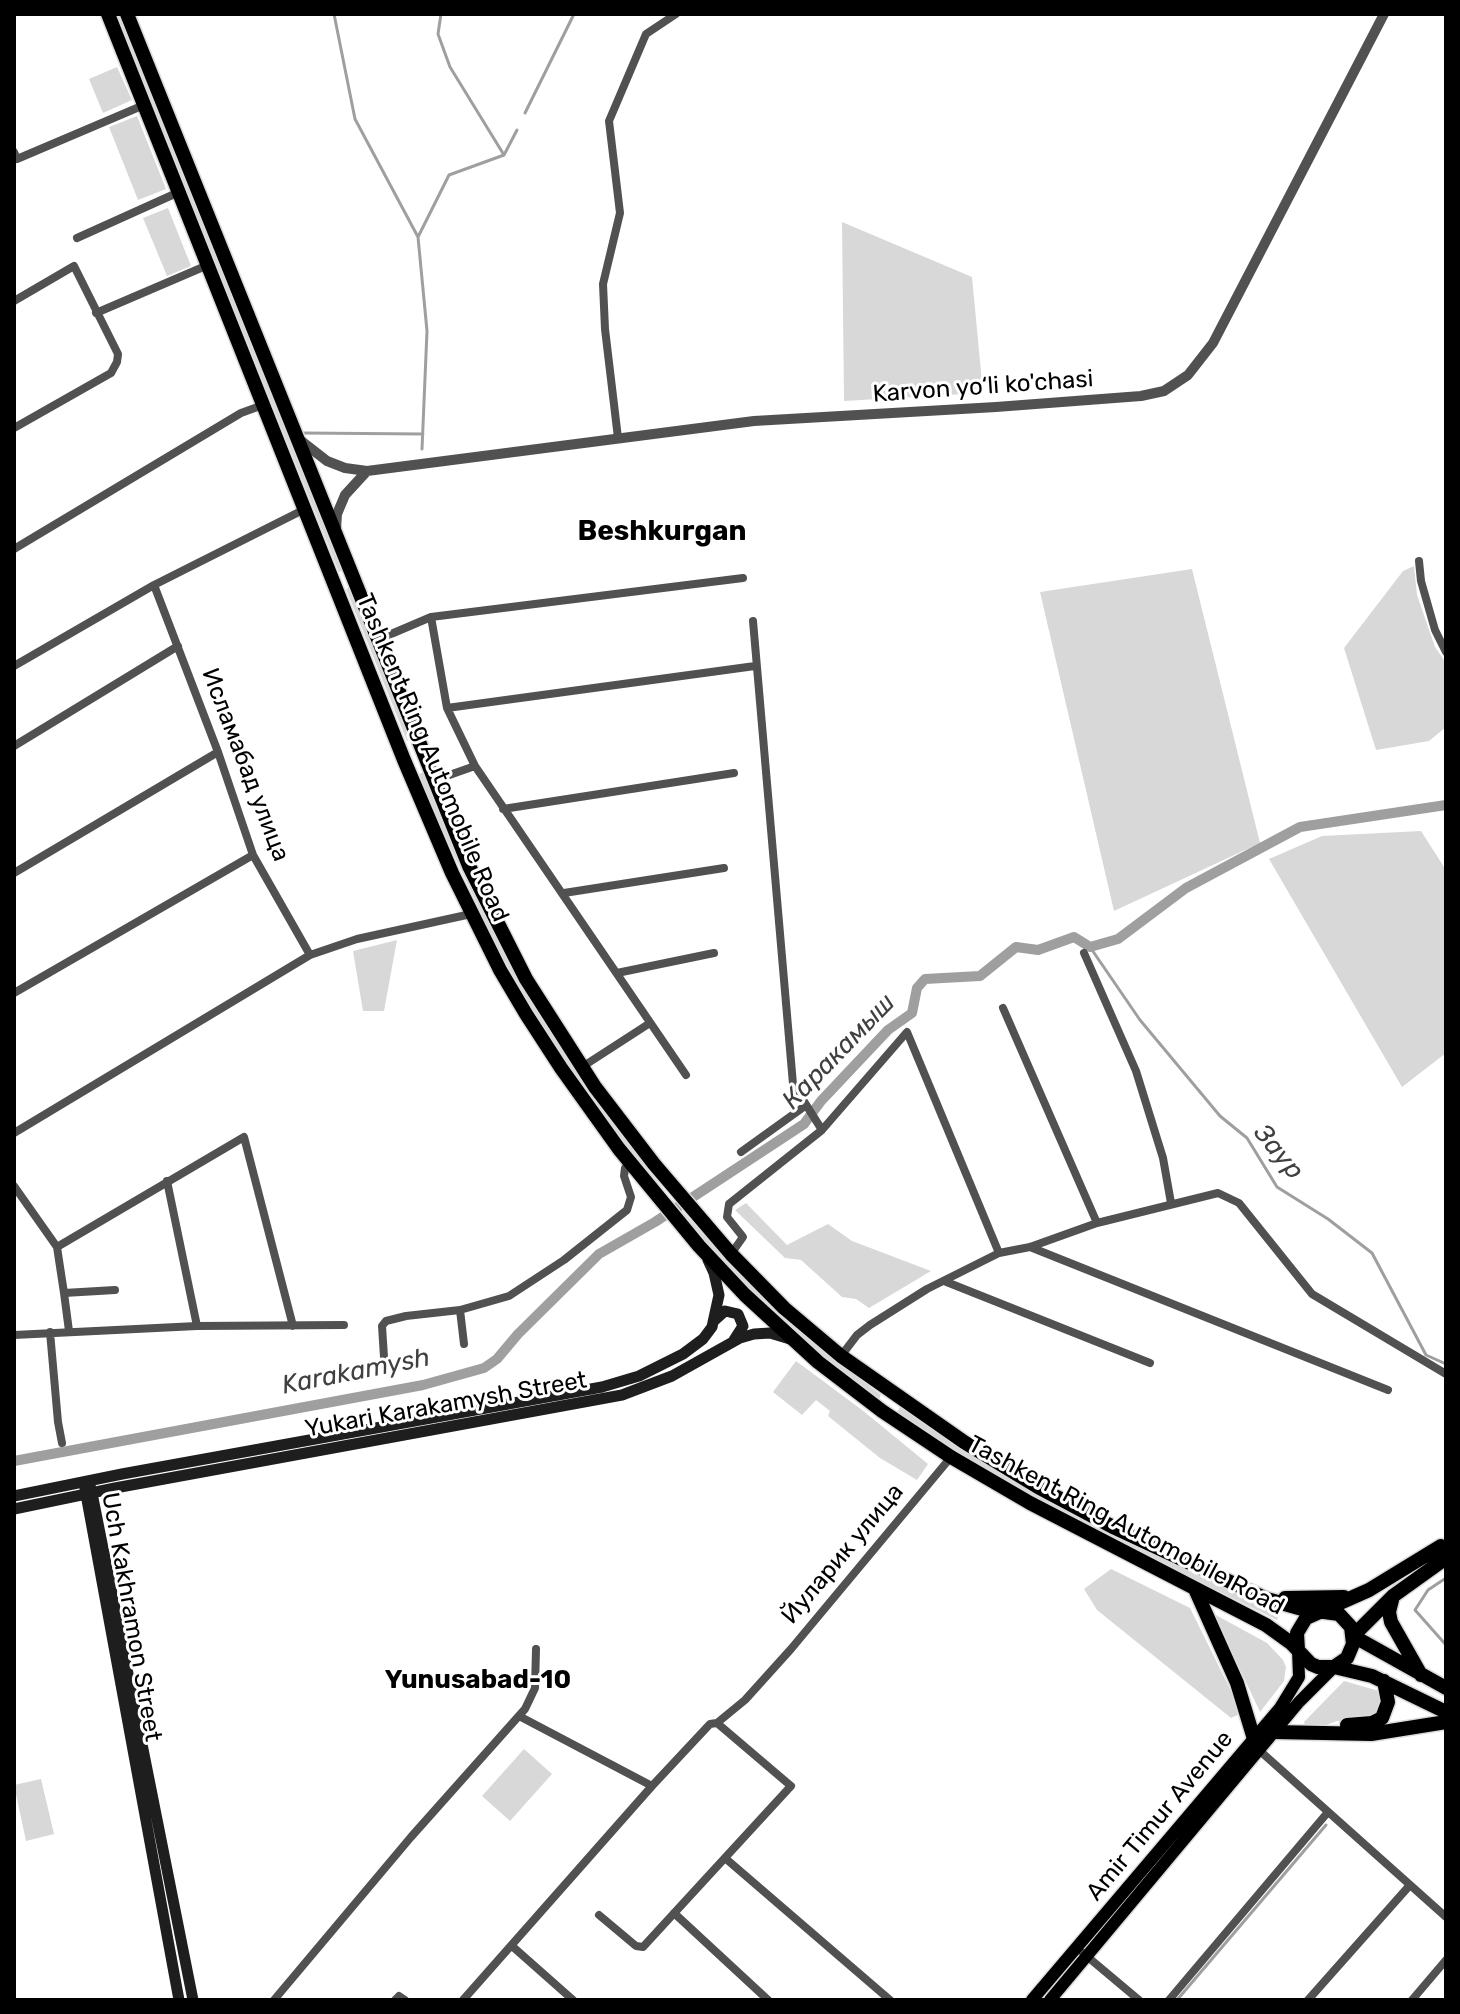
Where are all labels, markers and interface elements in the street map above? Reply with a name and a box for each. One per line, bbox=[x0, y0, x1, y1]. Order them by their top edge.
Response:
street label: Karvon yo‘li ko'chasi bbox=[872, 365, 1094, 409]
district label: Beshkurgan bbox=[577, 515, 747, 549]
street label: Tashkent Ring Automobile Road bbox=[350, 590, 514, 926]
street label: Исламабад улица bbox=[195, 664, 295, 866]
water label: Каракамыш bbox=[776, 988, 902, 1116]
water label: Заур bbox=[1247, 1118, 1309, 1186]
water label: Karakamysh bbox=[279, 1342, 433, 1402]
street label: Yukari Karakamysh Street bbox=[303, 1366, 589, 1444]
street label: Tashkent Ring Automobile Road bbox=[963, 1430, 1289, 1622]
street label: Йуларик улица bbox=[776, 1478, 910, 1630]
street label: Uch Kakhramon Street bbox=[95, 1490, 167, 1744]
district label: Yunusabad-10 bbox=[385, 1664, 571, 1696]
street label: Amir Timur Avenue bbox=[1081, 1725, 1239, 1907]

